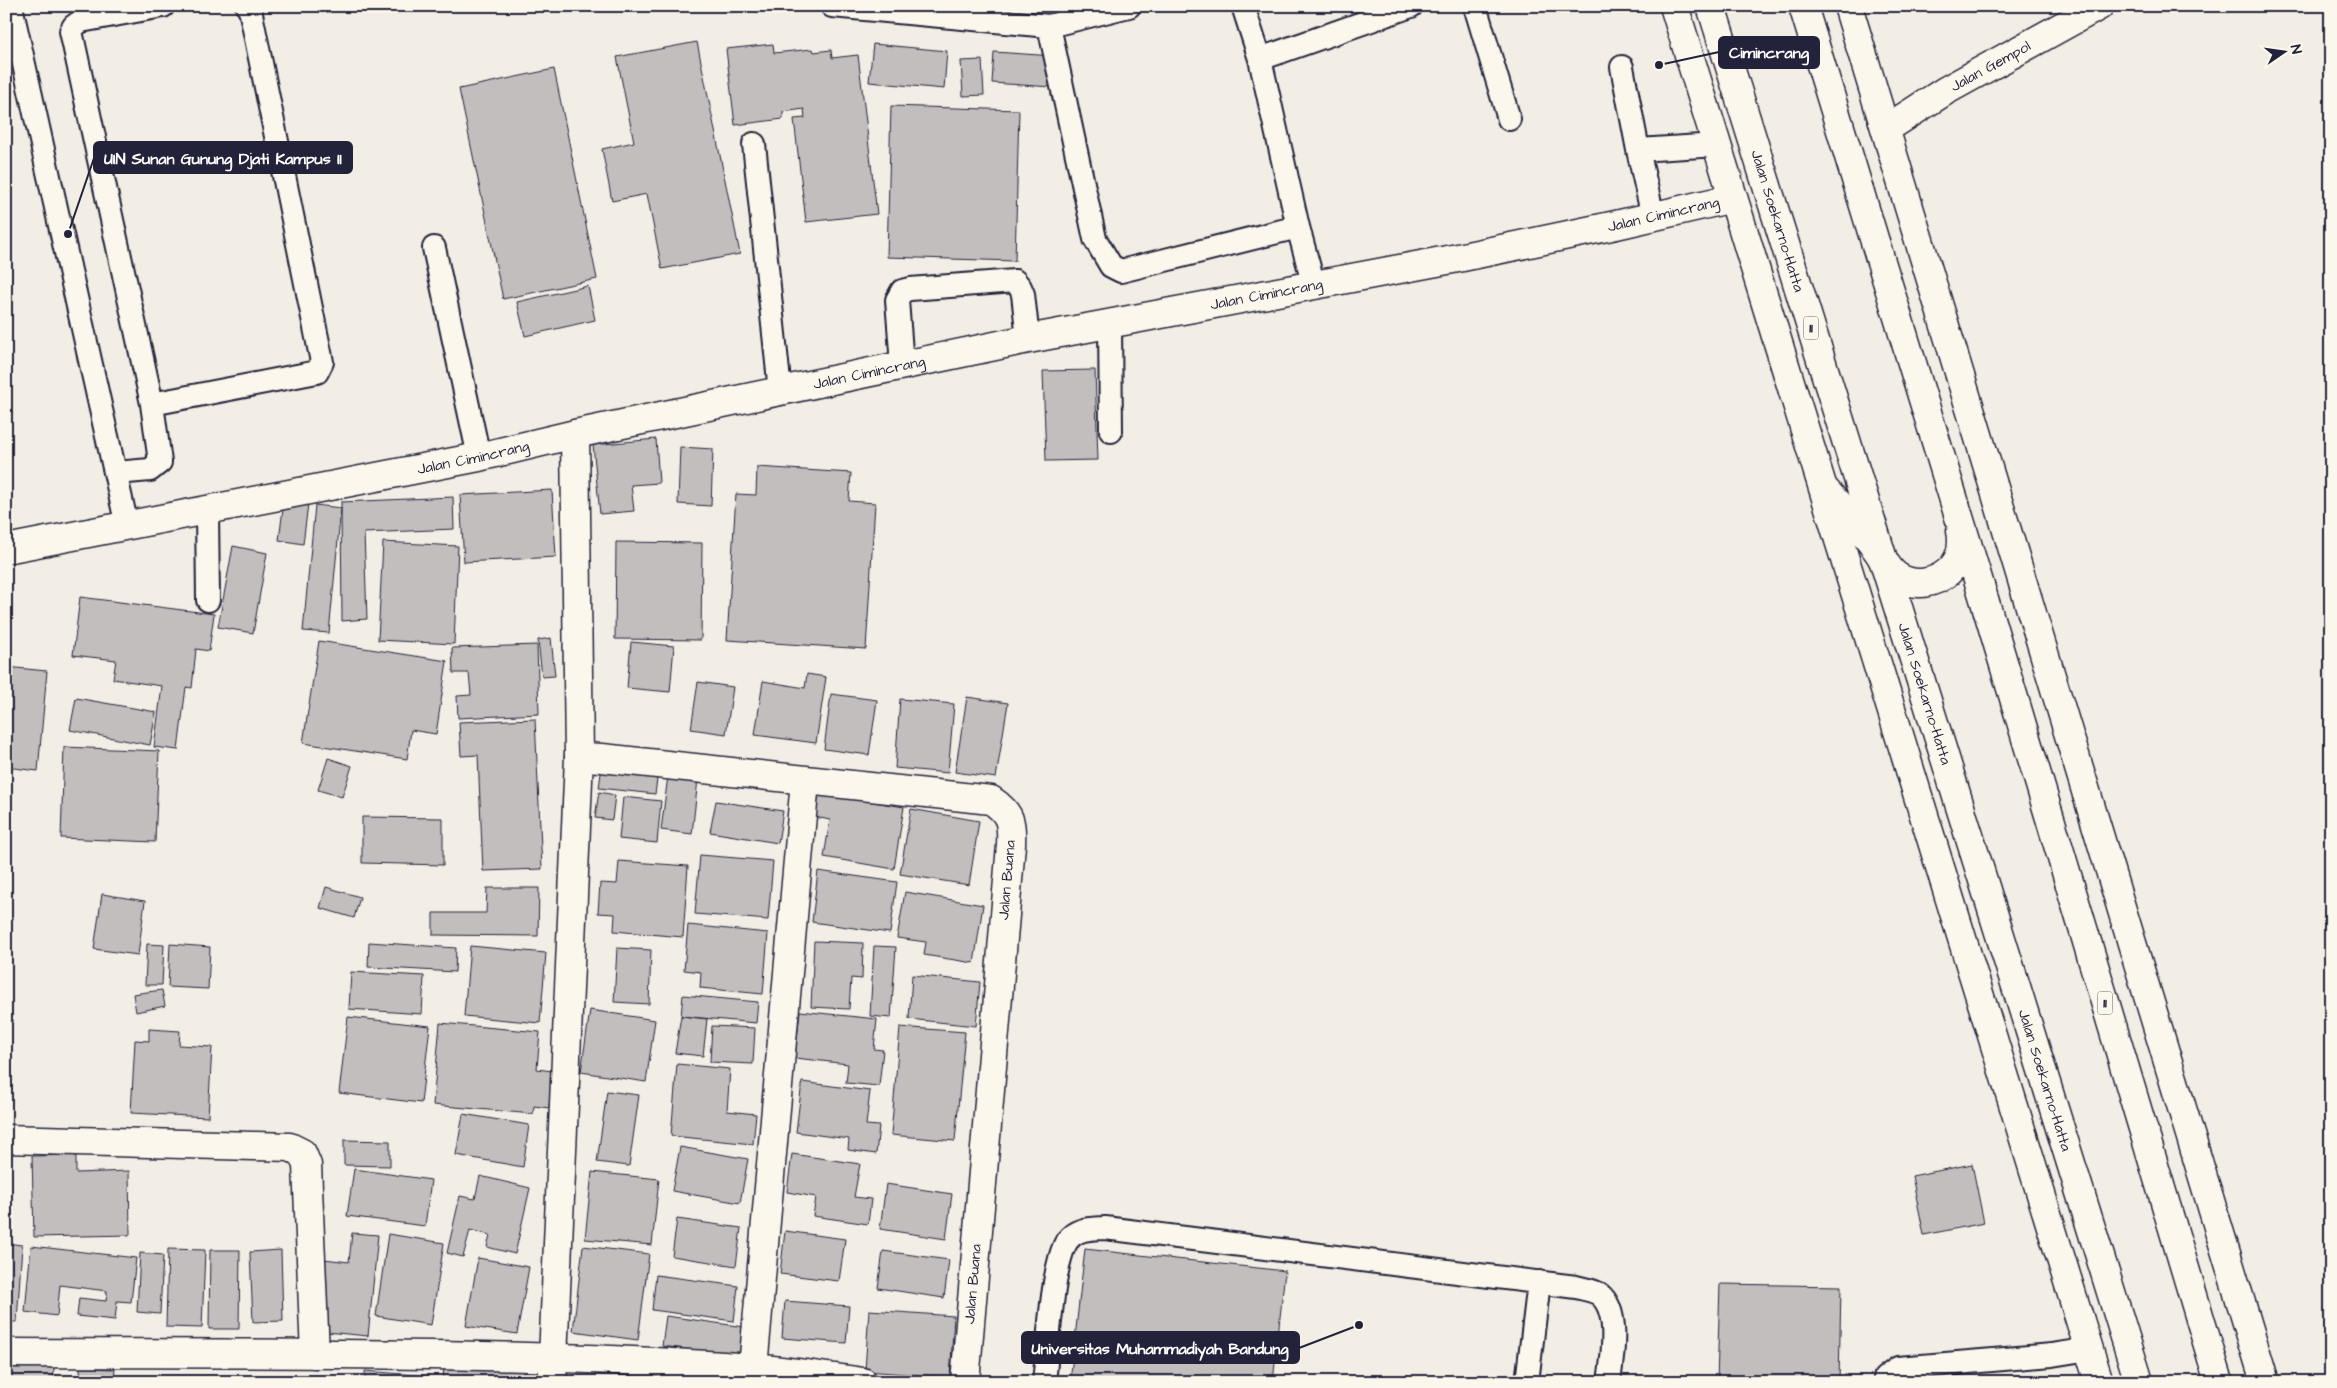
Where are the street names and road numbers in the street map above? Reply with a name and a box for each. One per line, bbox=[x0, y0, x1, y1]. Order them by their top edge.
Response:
street label: Jalan Gempol bbox=[1947, 35, 2034, 97]
street label: Jalan Soekarno-Hatta bbox=[1746, 147, 1810, 295]
street label: Jalan Cimincrang bbox=[1606, 191, 1722, 237]
street label: Jalan Cimincrang bbox=[1208, 273, 1325, 315]
road number: 11 bbox=[1804, 316, 1818, 339]
street label: Jalan Cimincrang bbox=[811, 350, 927, 394]
street label: Jalan Cimincrang bbox=[415, 435, 532, 479]
street label: Jalan Soekarno-Hatta bbox=[1893, 620, 1957, 767]
street label: Jalan Buana bbox=[993, 839, 1021, 921]
road number: 11 bbox=[2098, 991, 2112, 1014]
street label: Jalan Soekarno-Hatta bbox=[2013, 1007, 2077, 1154]
street label: Jalan Buana bbox=[959, 1243, 987, 1325]

